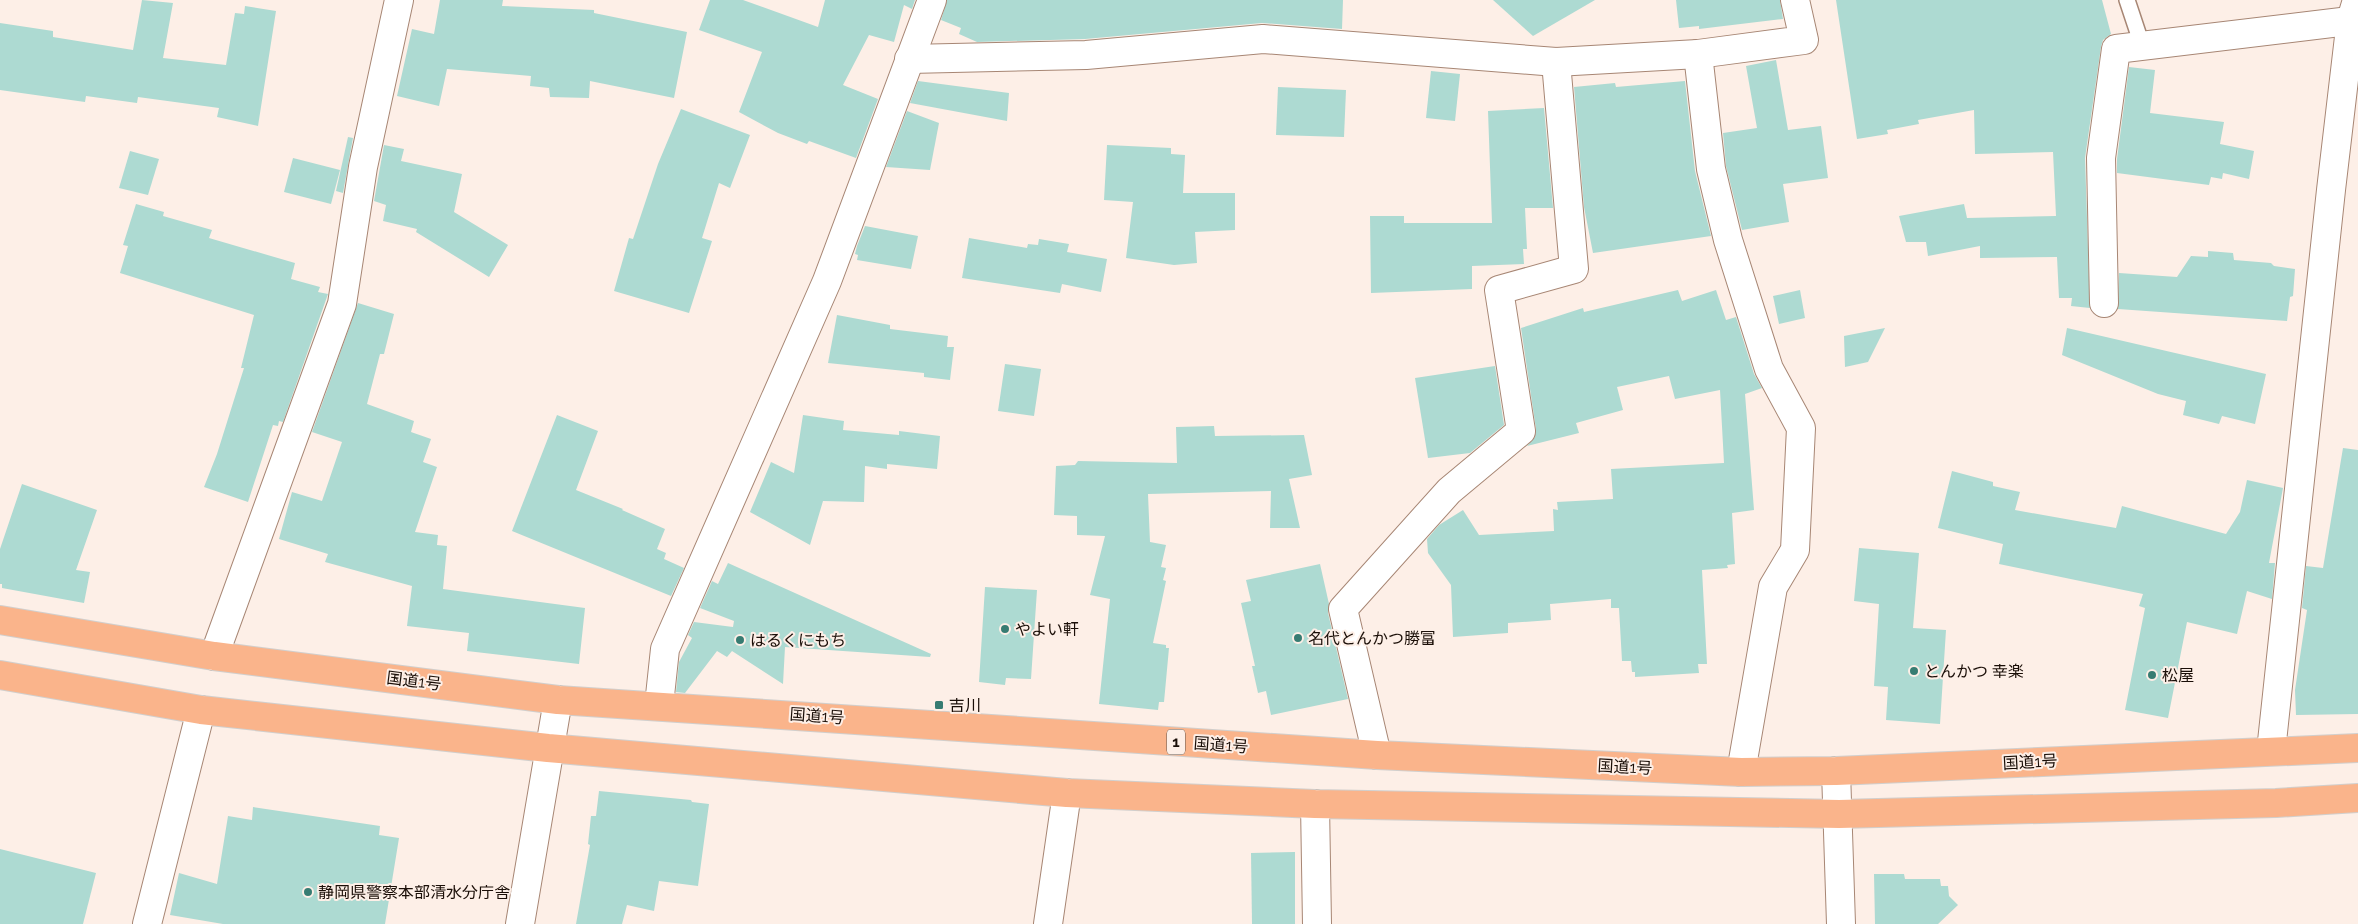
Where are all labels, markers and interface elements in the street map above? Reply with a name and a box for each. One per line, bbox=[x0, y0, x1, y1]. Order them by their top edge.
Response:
place label: やよい軒 bbox=[1015, 620, 1079, 639]
marker: やよい軒 bbox=[999, 623, 1011, 635]
place label: 名代とんかつ勝富 bbox=[1308, 629, 1436, 648]
place label: はるくにもち bbox=[750, 631, 846, 650]
marker: 名代とんかつ勝富 bbox=[1292, 632, 1304, 644]
marker: はるくにもち bbox=[734, 634, 746, 646]
place label: とんかつ 幸楽 bbox=[1924, 662, 2024, 681]
marker: とんかつ 幸楽 bbox=[1908, 665, 1920, 677]
place label: 松屋 bbox=[2162, 666, 2194, 685]
street label: 国道1号 bbox=[386, 668, 442, 694]
marker: 松屋 bbox=[2146, 669, 2158, 681]
place label: 吉川 bbox=[949, 696, 981, 715]
marker: 吉川 bbox=[933, 699, 945, 711]
street label: 国道1号 bbox=[789, 705, 845, 727]
road number: 1 bbox=[1167, 730, 1185, 754]
street label: 国道1号 bbox=[1193, 734, 1249, 756]
street label: 国道1号 bbox=[2002, 751, 2058, 773]
street label: 国道1号 bbox=[1597, 756, 1653, 778]
place label: 静岡県警察本部清水分庁舎 bbox=[318, 883, 510, 902]
marker: 静岡県警察本部清水分庁舎 bbox=[302, 886, 314, 898]

